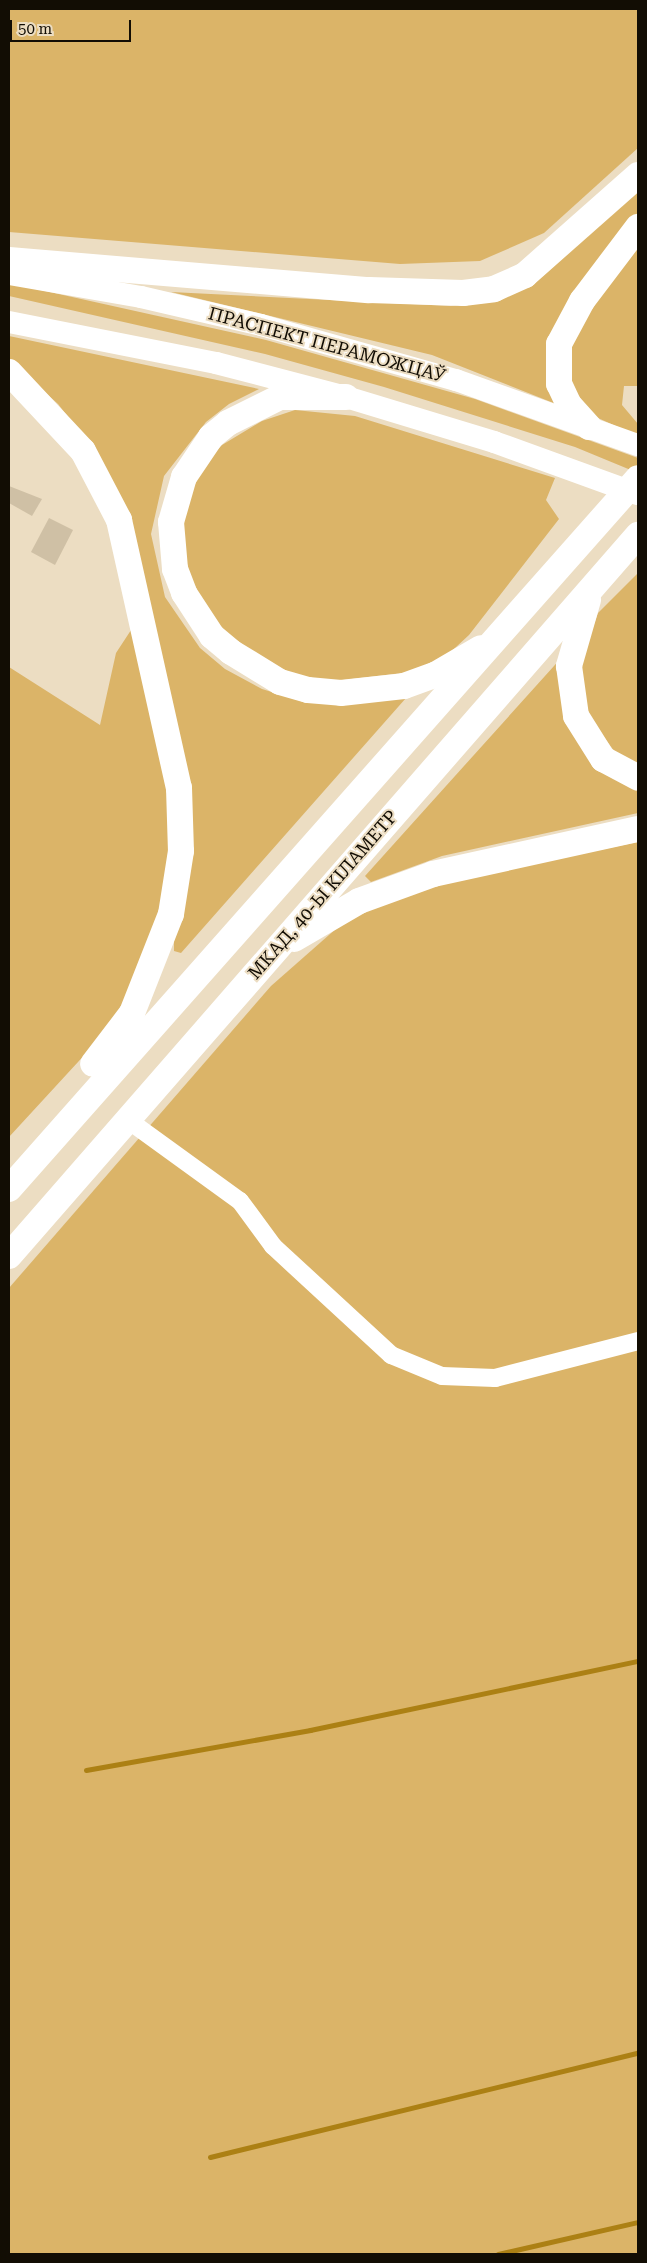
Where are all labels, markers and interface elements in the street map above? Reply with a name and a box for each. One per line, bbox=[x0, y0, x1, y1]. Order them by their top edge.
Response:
scale bar bbox=[12, 10, 134, 42]
text: 50 m bbox=[18, 20, 52, 38]
street label: ПРАСПЕКТ ПЕРАМОЖЦАЎ bbox=[206, 303, 448, 387]
street label: МКАД, 40-Ы КІЛАМЕТР bbox=[244, 806, 402, 984]

